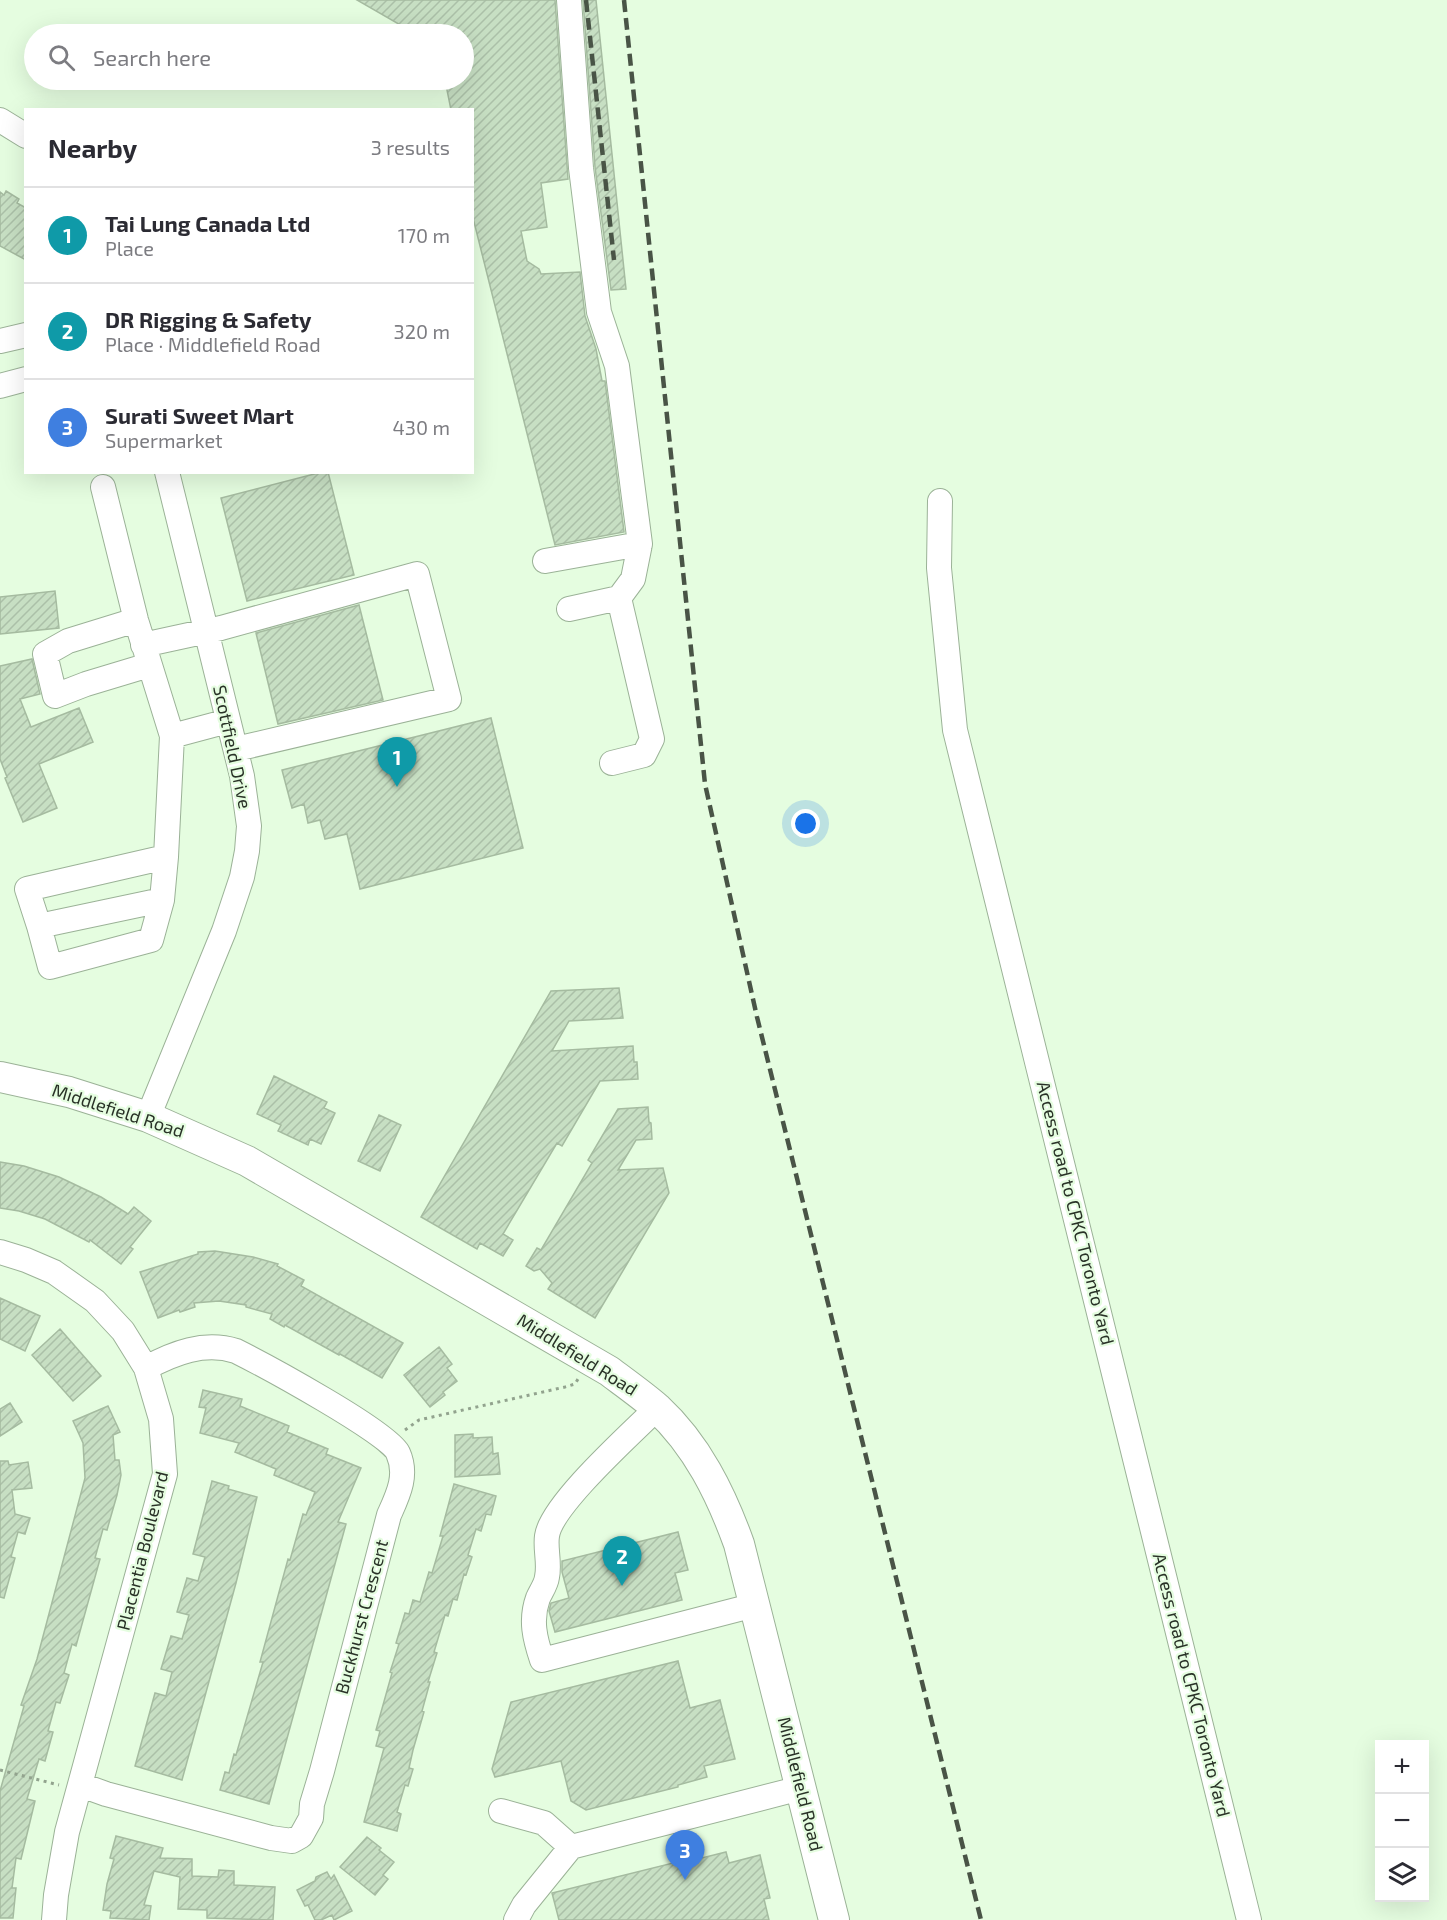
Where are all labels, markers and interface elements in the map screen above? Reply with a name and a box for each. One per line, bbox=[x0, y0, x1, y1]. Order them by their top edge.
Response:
search box bbox=[24, 24, 474, 90]
icon: search bbox=[45, 41, 78, 74]
text: Search here bbox=[93, 44, 211, 70]
text: Nearby bbox=[48, 132, 137, 163]
text: 3 results bbox=[371, 135, 450, 159]
text: Tai Lung Canada Ltd bbox=[105, 210, 310, 236]
text: 1 bbox=[63, 223, 72, 247]
text: 170 m bbox=[398, 223, 450, 247]
text: Place bbox=[105, 236, 154, 260]
text: DR Rigging & Safety bbox=[105, 306, 311, 332]
text: 2 bbox=[62, 319, 73, 343]
text: 320 m bbox=[394, 319, 450, 343]
text: Place · Middlefield Road bbox=[105, 332, 321, 356]
text: Surati Sweet Mart bbox=[105, 402, 294, 428]
text: 3 bbox=[62, 415, 73, 439]
text: 430 m bbox=[393, 415, 450, 439]
text: Supermarket bbox=[105, 428, 223, 452]
street label: Scottfield Drive bbox=[209, 683, 257, 811]
pin: 1 bbox=[378, 738, 416, 787]
your location bbox=[791, 809, 820, 838]
street label: Middlefield Road bbox=[49, 1078, 187, 1142]
street label: Access road to CPKC Toronto Yard bbox=[1033, 1079, 1119, 1347]
street label: Middlefield Road bbox=[513, 1308, 642, 1400]
street label: Placentia Boulevard bbox=[112, 1469, 172, 1633]
pin: 2 bbox=[602, 1536, 642, 1586]
street label: Buckhurst Crescent bbox=[330, 1537, 392, 1696]
street label: Access road to CPKC Toronto Yard bbox=[1149, 1551, 1235, 1819]
street label: Middlefield Road bbox=[774, 1714, 828, 1853]
map controls bbox=[1375, 1740, 1429, 1902]
button: + bbox=[1375, 1740, 1429, 1794]
button: − bbox=[1375, 1794, 1429, 1848]
pin: 3 bbox=[666, 1830, 704, 1880]
button: layers bbox=[1375, 1848, 1429, 1902]

